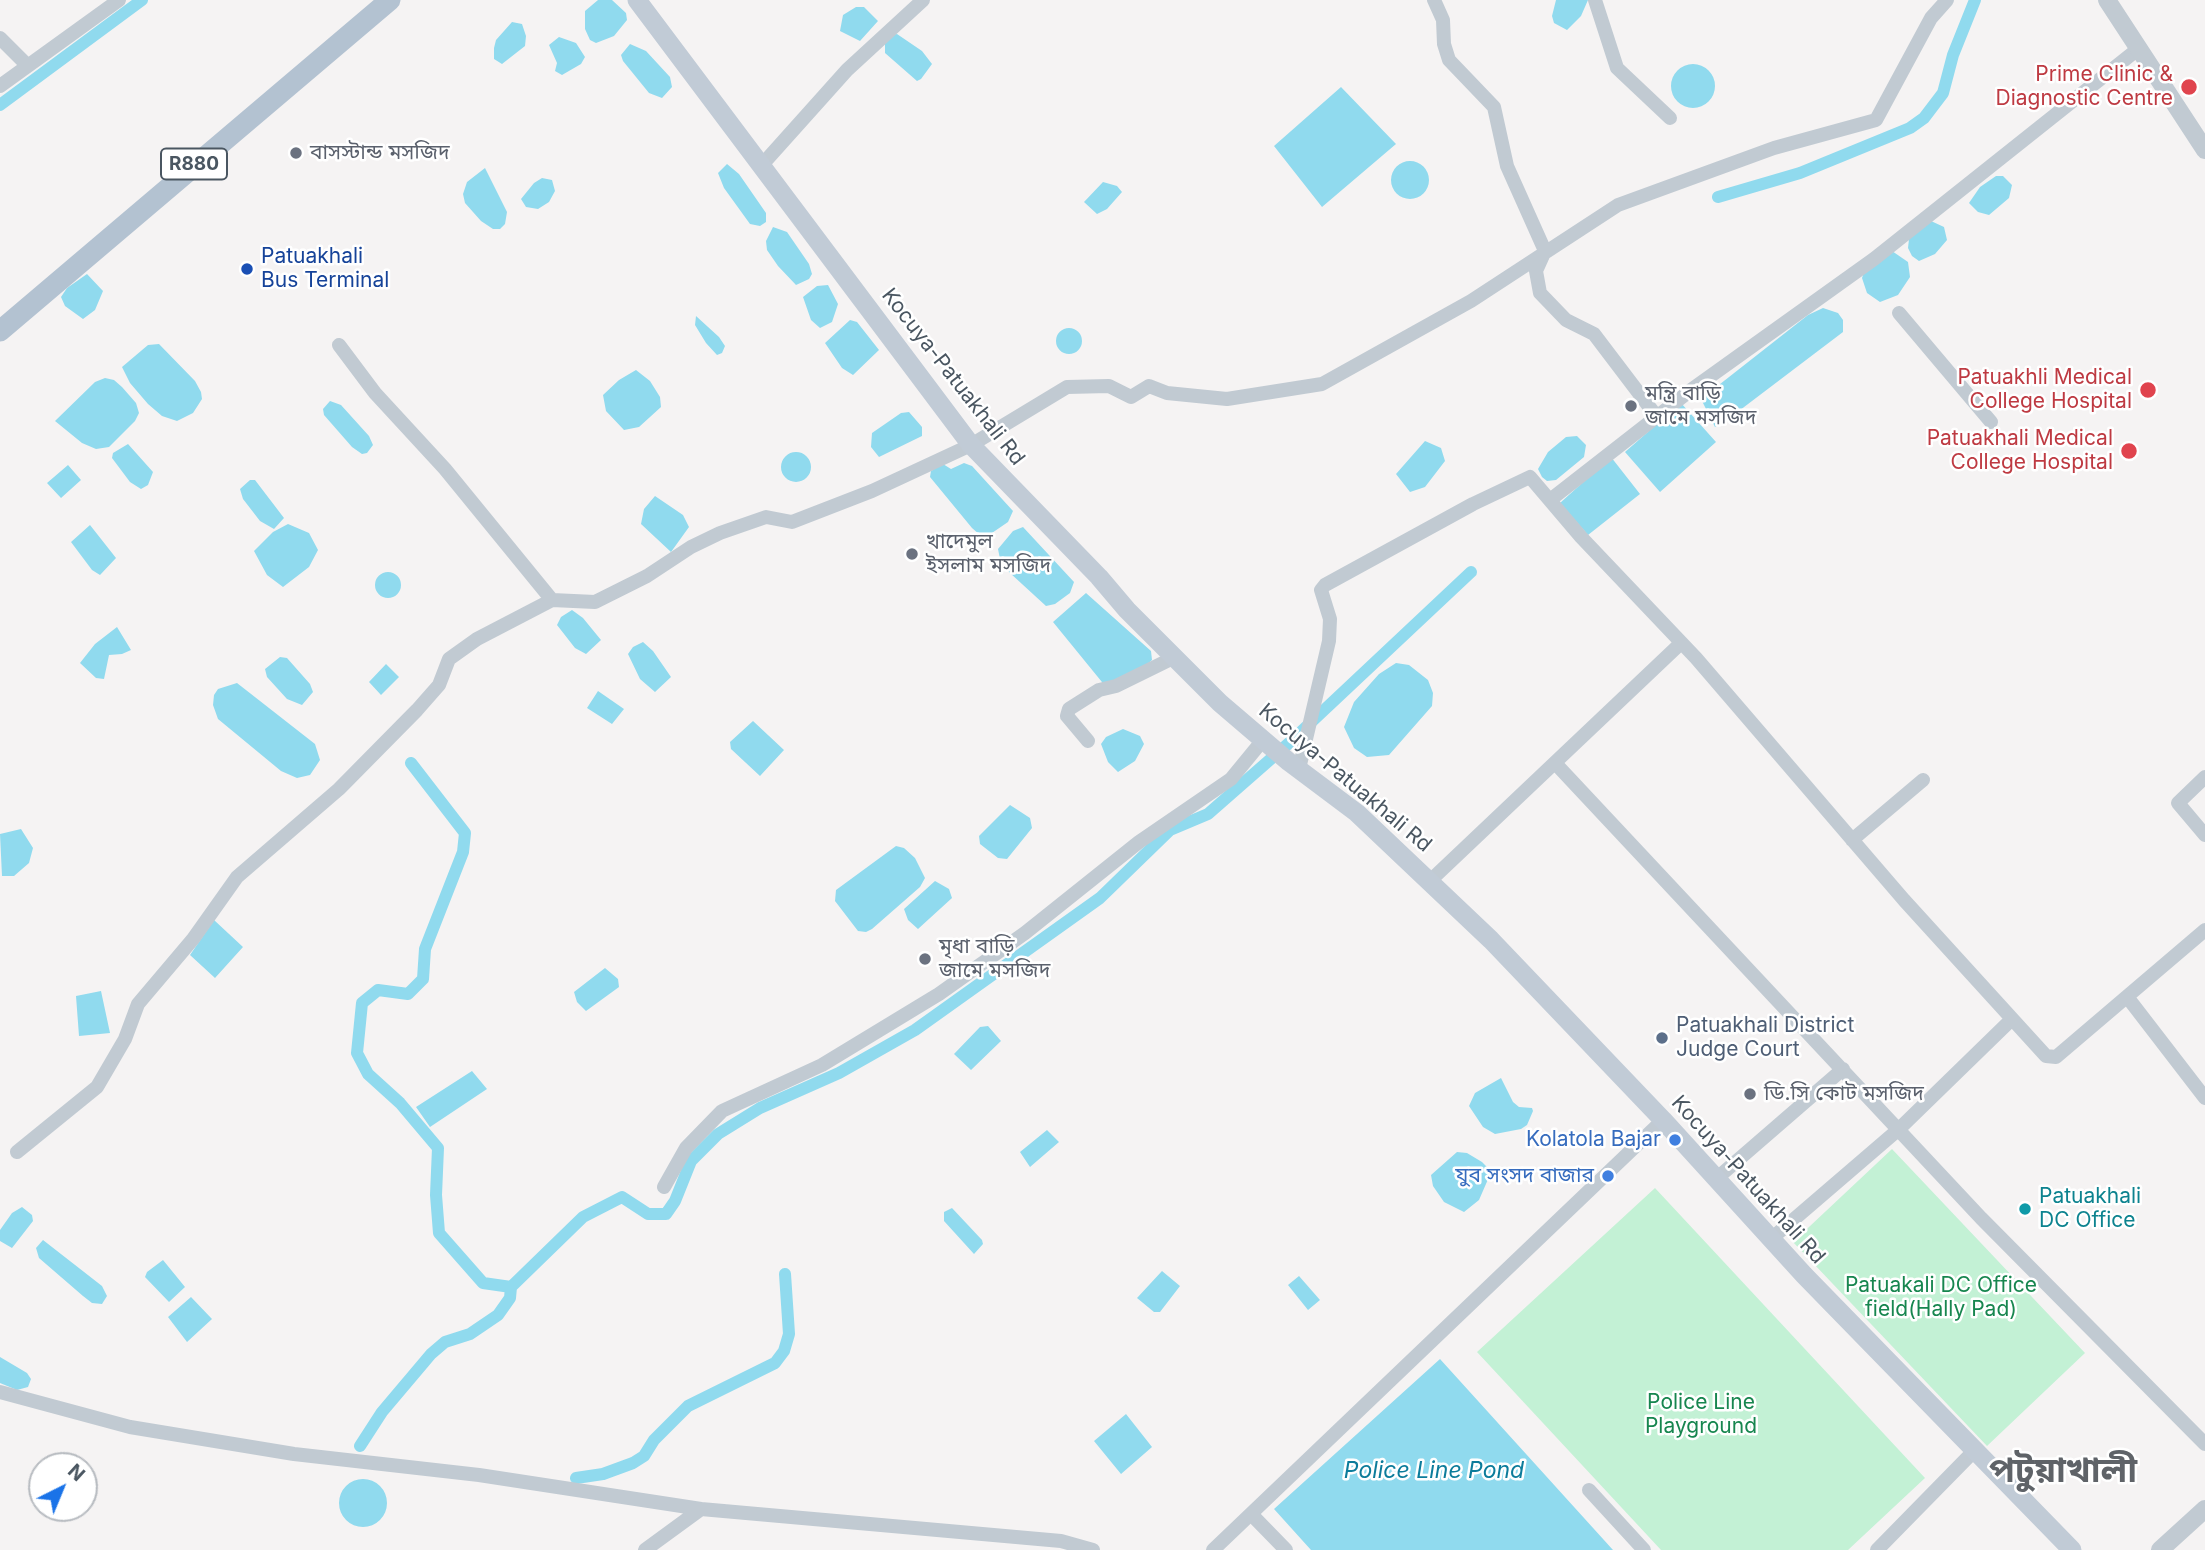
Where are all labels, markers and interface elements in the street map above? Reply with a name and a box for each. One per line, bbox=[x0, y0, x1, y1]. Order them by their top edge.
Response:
place label: Prime Clinic & Diagnostic Centre bbox=[1995, 62, 2173, 112]
marker: Prime Clinic & Diagnostic Centre bbox=[2179, 77, 2199, 97]
place label: বাসস্টান্ড মসজিদ bbox=[310, 140, 450, 166]
marker: বাসস্টান্ড মসজিদ bbox=[288, 145, 304, 161]
road number: R880 bbox=[161, 148, 227, 180]
place label: Patuakhali Bus Terminal bbox=[261, 244, 389, 294]
marker: Patuakhali Bus Terminal bbox=[239, 261, 255, 277]
street label: Kocuya-Patuakhali Rd bbox=[876, 284, 1030, 470]
place label: Patuakhli Medical College Hospital bbox=[1957, 365, 2132, 415]
marker: Patuakhli Medical College Hospital bbox=[2138, 380, 2158, 400]
place label: মন্ত্রি বাড়ি জামে মসজিদ bbox=[1645, 381, 1756, 431]
marker: মন্ত্রি বাড়ি জামে মসজিদ bbox=[1623, 398, 1639, 414]
place label: Patuakhali Medical College Hospital bbox=[1927, 426, 2113, 476]
marker: Patuakhali Medical College Hospital bbox=[2119, 441, 2139, 461]
place label: খাদেমুল ইসলাম মসজিদ bbox=[926, 529, 1051, 579]
marker: খাদেমুল ইসলাম মসজিদ bbox=[904, 546, 920, 562]
street label: Kocuya-Patuakhali Rd bbox=[1254, 698, 1436, 858]
place label: মৃধা বাড়ি জামে মসজিদ bbox=[939, 934, 1050, 984]
marker: মৃধা বাড়ি জামে মসজিদ bbox=[917, 951, 933, 967]
place label: Patuakhali District Judge Court bbox=[1676, 1013, 1854, 1063]
marker: Patuakhali District Judge Court bbox=[1654, 1030, 1670, 1046]
place label: ডি.সি কোট মসজিদ bbox=[1764, 1081, 1924, 1107]
marker: ডি.সি কোট মসজিদ bbox=[1742, 1086, 1758, 1102]
street label: Kocuya-Patuakhali Rd bbox=[1666, 1091, 1830, 1269]
place label: Kolatola Bajar bbox=[1526, 1127, 1661, 1153]
marker: Kolatola Bajar bbox=[1667, 1132, 1683, 1148]
place label: যুব সংসদ বাজার bbox=[1455, 1163, 1594, 1189]
marker: যুব সংসদ বাজার bbox=[1600, 1168, 1616, 1184]
place label: Patuakhali DC Office bbox=[2039, 1184, 2141, 1234]
marker: Patuakhali DC Office bbox=[2017, 1201, 2033, 1217]
park label: Patuakali DC Office field(Hally Pad) bbox=[1845, 1273, 2037, 1323]
park label: Police Line Playground bbox=[1645, 1390, 1757, 1440]
district label: পটুয়াখালী bbox=[1989, 1450, 2137, 1492]
north arrow bbox=[28, 1452, 98, 1522]
water label: Police Line Pond bbox=[1344, 1457, 1524, 1485]
text: N bbox=[63, 1459, 89, 1486]

